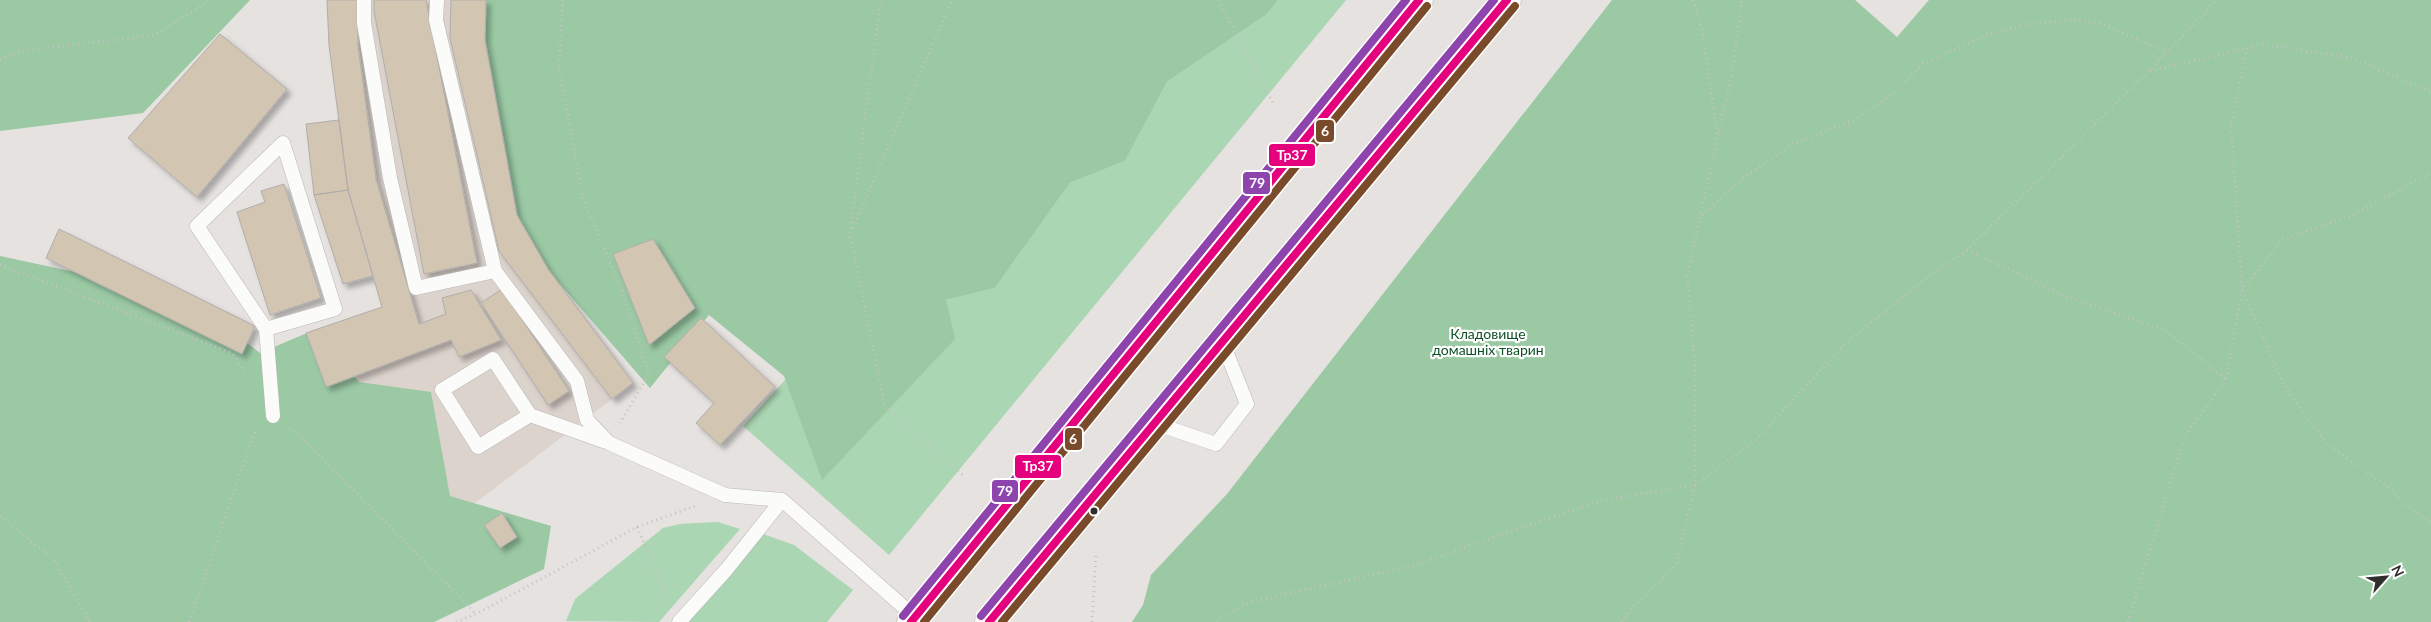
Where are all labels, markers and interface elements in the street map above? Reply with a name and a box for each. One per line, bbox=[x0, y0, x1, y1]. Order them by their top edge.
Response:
line badge: 6 bbox=[1315, 119, 1335, 143]
text: 6 bbox=[1321, 122, 1329, 139]
line badge: Тр37 bbox=[1268, 143, 1316, 167]
text: Тр37 bbox=[1276, 146, 1308, 163]
line badge: 79 bbox=[1242, 171, 1271, 195]
text: 79 bbox=[1249, 174, 1265, 191]
park label: Кладовище домашніх тварин bbox=[1432, 325, 1544, 358]
line badge: 6 bbox=[1064, 427, 1083, 451]
text: 6 bbox=[1069, 430, 1077, 447]
line badge: Тр37 bbox=[1014, 454, 1062, 479]
text: Тр37 bbox=[1022, 457, 1054, 474]
line badge: 79 bbox=[991, 479, 1019, 503]
text: 79 bbox=[997, 482, 1013, 499]
unlabelled marker bbox=[1089, 506, 1099, 516]
north arrow bbox=[2361, 552, 2411, 602]
text: N bbox=[2388, 562, 2408, 580]

